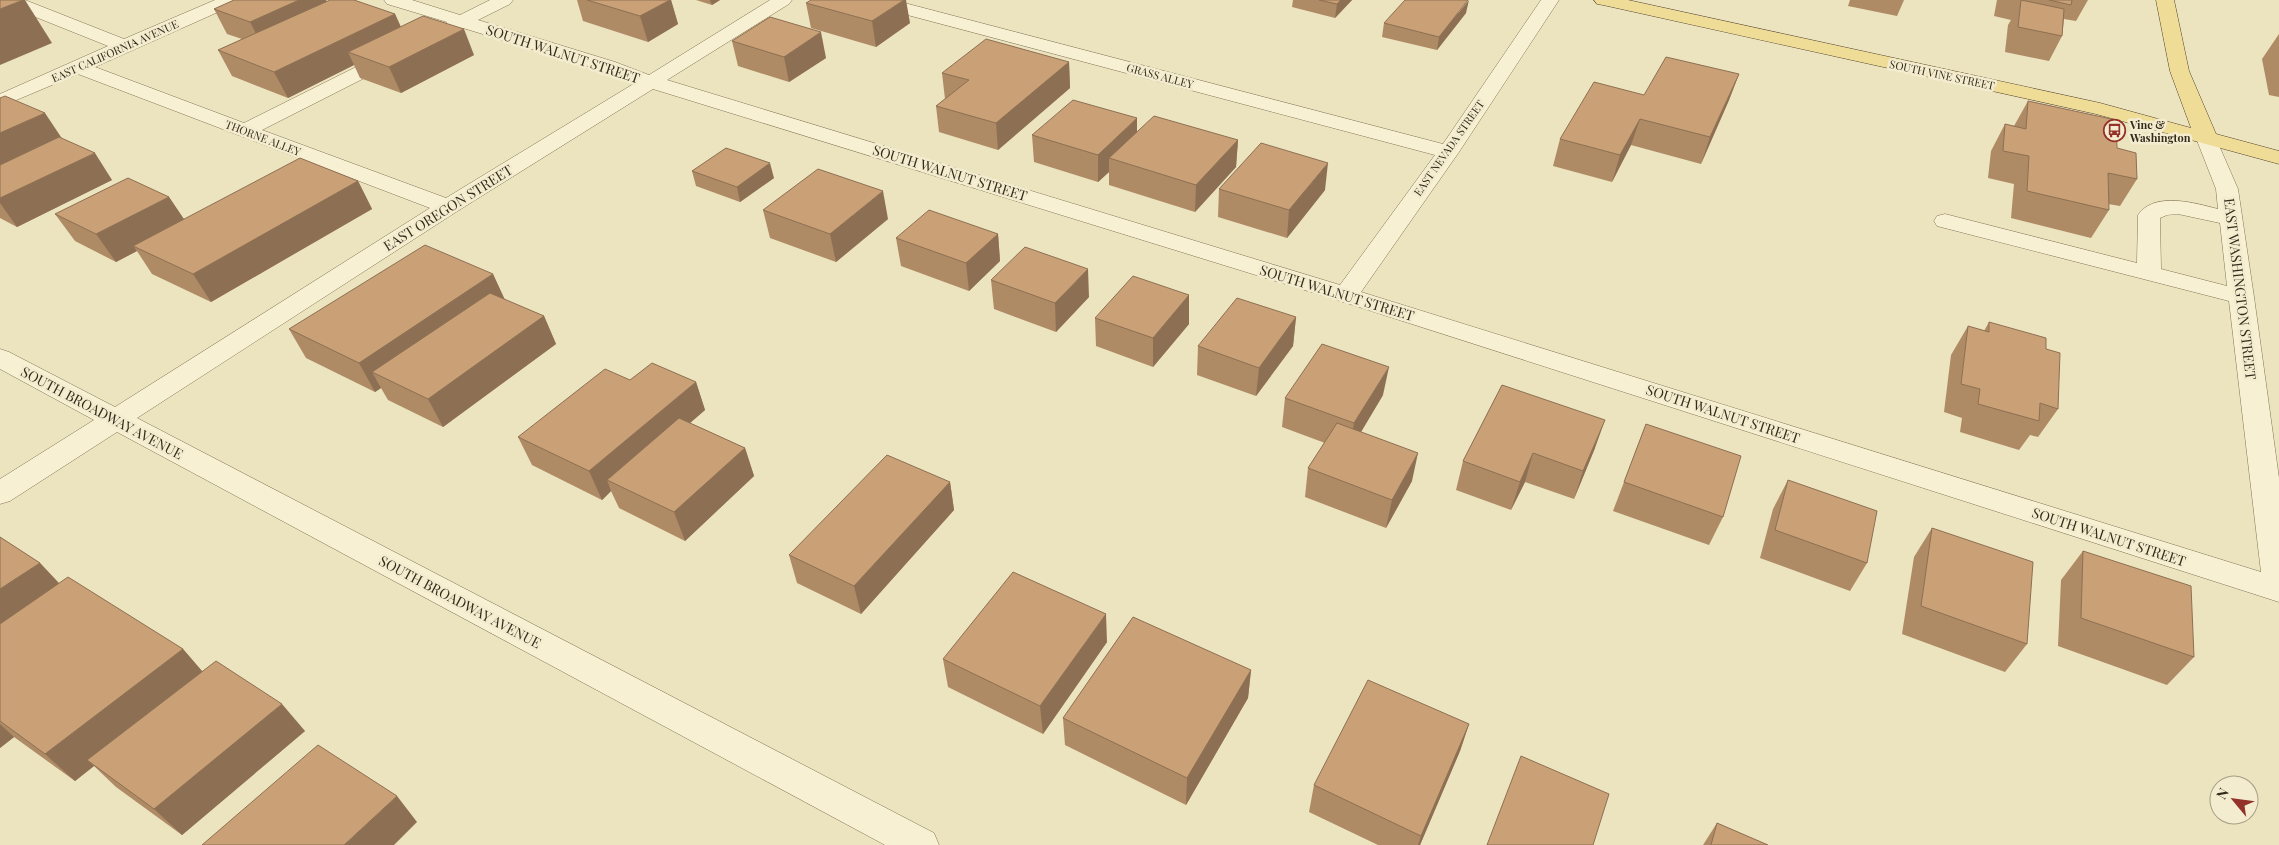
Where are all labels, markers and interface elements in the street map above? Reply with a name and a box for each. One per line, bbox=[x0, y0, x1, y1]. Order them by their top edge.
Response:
street label: EAST CALIFORNIA AVENUE bbox=[49, 16, 181, 85]
street label: SOUTH WALNUT STREET bbox=[484, 20, 643, 87]
street label: SOUTH VINE STREET bbox=[1888, 56, 1996, 93]
street label: GRASS ALLEY bbox=[1125, 59, 1196, 92]
street label: EAST NEVADA STREET bbox=[1410, 97, 1487, 199]
street label: THORNE ALLEY bbox=[223, 116, 304, 159]
place label: Vine & Washington bbox=[2129, 117, 2191, 145]
bus stop icon: Vine & Washington bbox=[2102, 119, 2126, 143]
street label: SOUTH WALNUT STREET bbox=[871, 140, 1030, 205]
street label: EAST OREGON STREET bbox=[379, 160, 516, 255]
street label: EAST WASHINGTON STREET bbox=[2220, 197, 2261, 381]
street label: SOUTH WALNUT STREET bbox=[1258, 260, 1417, 325]
street label: SOUTH BROADWAY AVENUE bbox=[18, 362, 186, 463]
street label: SOUTH WALNUT STREET bbox=[1644, 380, 1803, 447]
street label: SOUTH WALNUT STREET bbox=[2030, 503, 2189, 570]
street label: SOUTH BROADWAY AVENUE bbox=[376, 551, 544, 652]
north arrow bbox=[2209, 775, 2259, 825]
text: N bbox=[2211, 784, 2233, 802]

